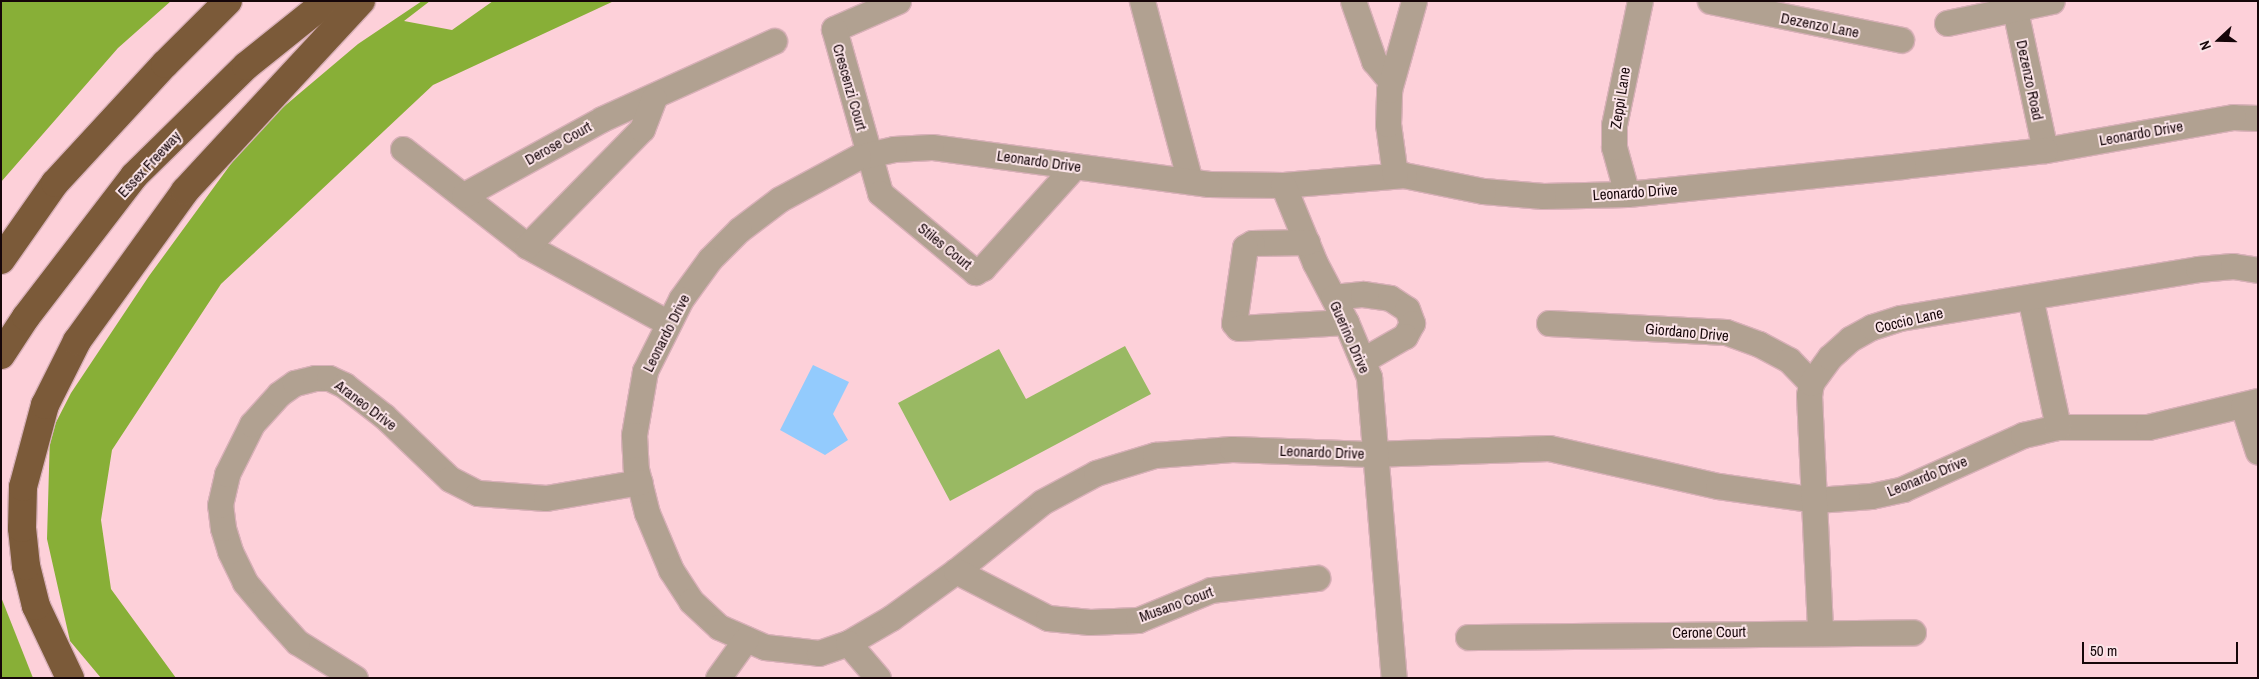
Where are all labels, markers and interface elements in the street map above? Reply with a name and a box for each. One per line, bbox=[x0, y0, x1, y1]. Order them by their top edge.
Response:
street label: Dezenzo Lane bbox=[1779, 9, 1861, 41]
north arrow bbox=[2194, 15, 2244, 65]
street label: Dezenzo Road bbox=[2013, 38, 2047, 122]
text: N bbox=[2195, 38, 2215, 52]
street label: Crescenzi Court bbox=[829, 42, 871, 132]
street label: Zeppi Lane bbox=[1606, 66, 1634, 130]
street label: Derose Court bbox=[522, 117, 594, 169]
street label: Leonardo Drive bbox=[2098, 117, 2184, 149]
street label: Essex Freeway bbox=[114, 127, 184, 201]
street label: Leonardo Drive bbox=[996, 146, 1082, 176]
street label: Leonardo Drive bbox=[1592, 180, 1678, 204]
street label: Stiles Court bbox=[914, 219, 976, 273]
street label: Leonardo Drive bbox=[639, 291, 693, 375]
street label: Guerino Drive bbox=[1326, 298, 1374, 376]
street label: Coccio Lane bbox=[1873, 303, 1945, 337]
street label: Giordano Drive bbox=[1644, 319, 1730, 345]
street label: Araneo Drive bbox=[332, 376, 400, 434]
street label: Leonardo Drive bbox=[1279, 442, 1365, 462]
street label: Leonardo Drive bbox=[1884, 452, 1970, 500]
street label: Musano Court bbox=[1137, 582, 1215, 626]
street label: Cerone Court bbox=[1672, 622, 1746, 642]
scale bar bbox=[2084, 632, 2240, 664]
text: 50 m bbox=[2090, 640, 2117, 661]

